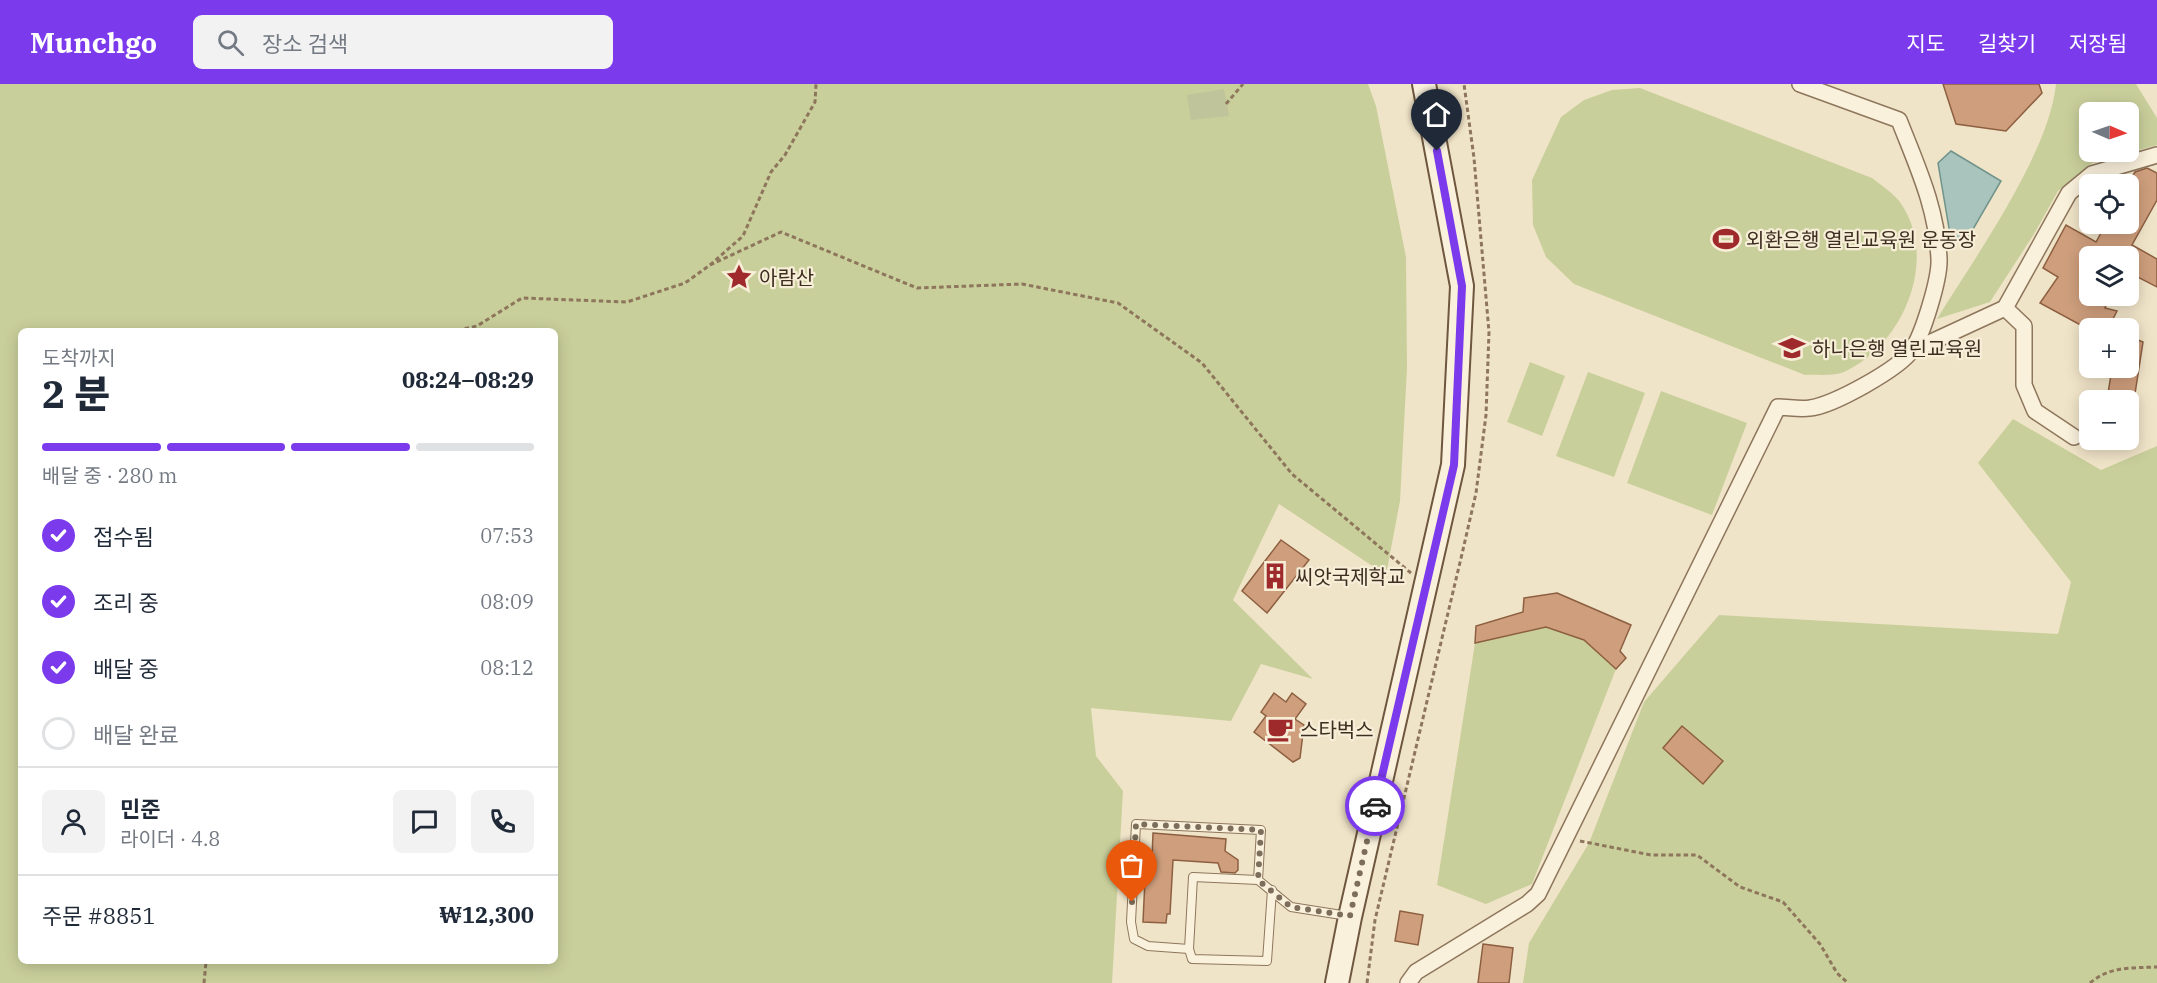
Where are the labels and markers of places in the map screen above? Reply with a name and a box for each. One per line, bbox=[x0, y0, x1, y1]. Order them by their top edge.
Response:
pin bbox=[1411, 89, 1462, 151]
sports icon: 외환은행 열린교육원 운동장 bbox=[1711, 224, 1741, 254]
place label: 외환은행 열린교육원 운동장 bbox=[1746, 226, 1976, 253]
place icon: 아람산 bbox=[724, 262, 754, 292]
place label: 아람산 bbox=[759, 264, 814, 291]
school or university icon: 하나은행 열린교육원 bbox=[1777, 333, 1807, 363]
place label: 하나은행 열린교육원 bbox=[1812, 335, 1982, 362]
building icon: 씨앗국제학교 bbox=[1260, 561, 1290, 591]
place label: 씨앗국제학교 bbox=[1295, 563, 1405, 590]
cafe icon: 스타벅스 bbox=[1265, 714, 1295, 744]
place label: 스타벅스 bbox=[1300, 716, 1374, 743]
pin bbox=[1106, 840, 1157, 902]

